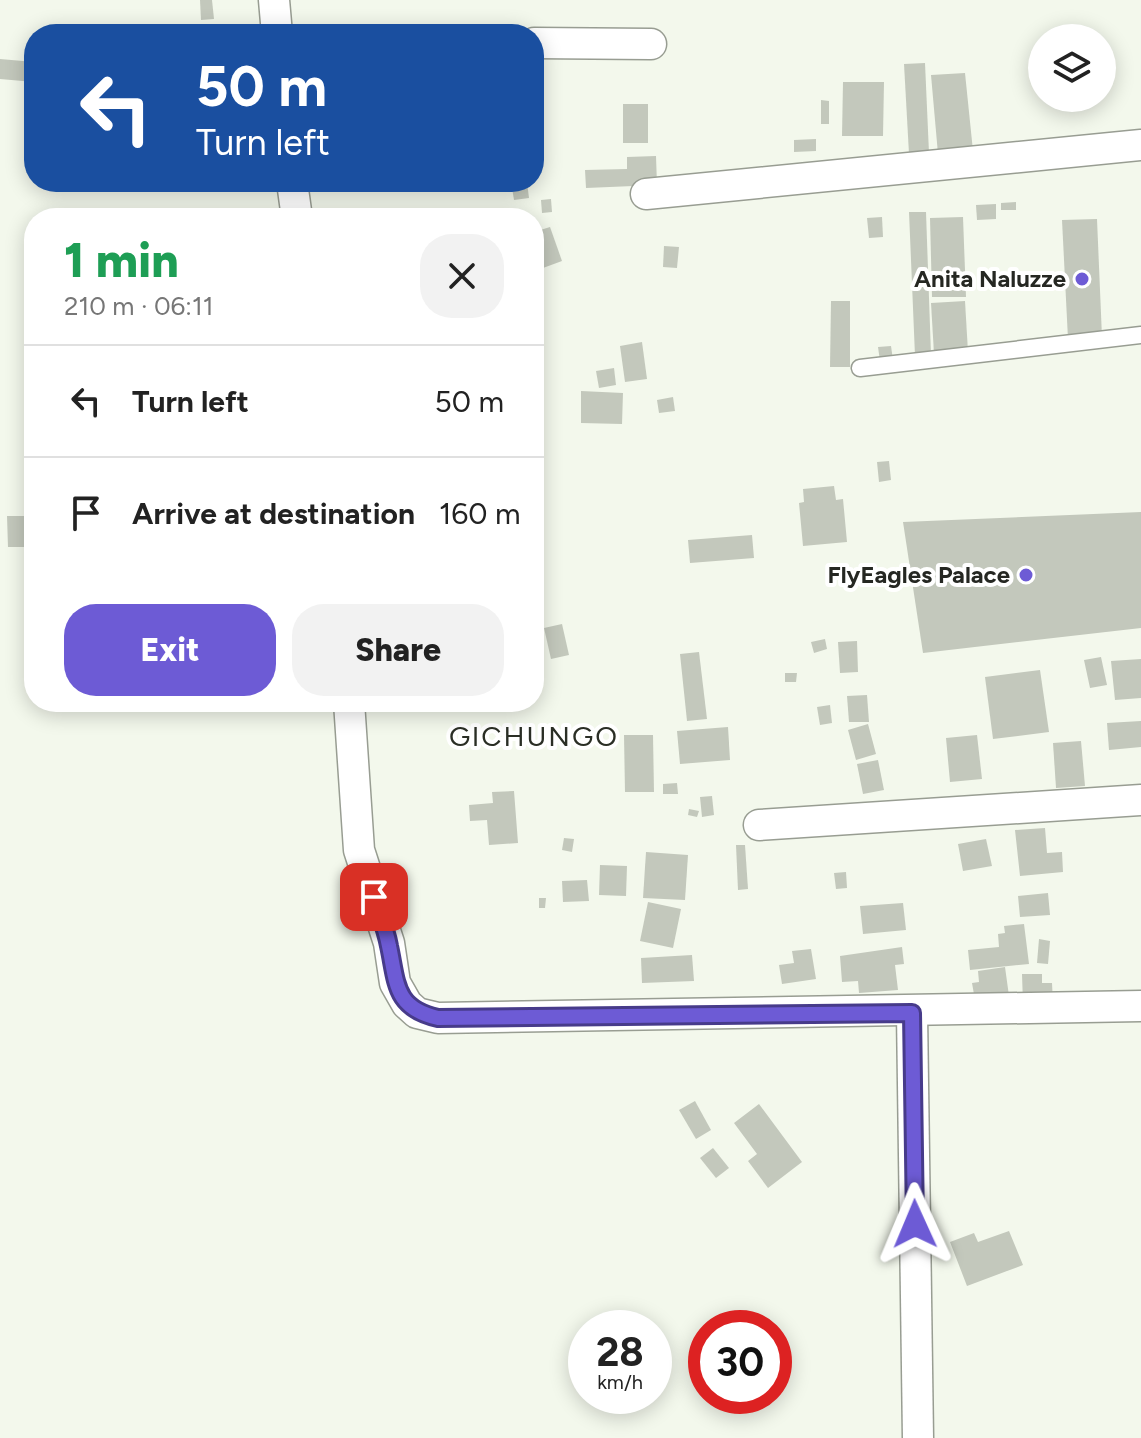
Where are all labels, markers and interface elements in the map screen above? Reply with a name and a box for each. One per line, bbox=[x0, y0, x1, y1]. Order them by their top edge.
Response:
map controls bbox=[1028, 24, 1116, 112]
button: layers bbox=[1028, 24, 1116, 112]
text: 50 m bbox=[196, 53, 327, 120]
icon: left bbox=[64, 56, 168, 160]
text: Turn left bbox=[196, 121, 330, 164]
text: 1 min bbox=[64, 231, 179, 289]
button: close bbox=[420, 234, 504, 318]
place label: Anita Naluzze bbox=[914, 264, 1066, 293]
marker: Anita Naluzze bbox=[1073, 270, 1091, 288]
text: 210 m · 06:11 bbox=[64, 290, 213, 322]
icon: left bbox=[64, 379, 108, 423]
text: Turn left bbox=[132, 383, 249, 420]
text: 50 m bbox=[435, 383, 504, 420]
icon: arrive bbox=[64, 491, 108, 535]
text: Arrive at destination bbox=[132, 495, 415, 532]
text: 160 m bbox=[439, 495, 521, 532]
place label: FlyEagles Palace bbox=[827, 560, 1010, 589]
marker: FlyEagles Palace bbox=[1017, 566, 1035, 584]
button: Exit bbox=[64, 604, 276, 696]
button: Share bbox=[292, 604, 504, 696]
district label: GICHUNGO bbox=[449, 719, 619, 753]
pin bbox=[340, 863, 408, 931]
icon: arrive bbox=[352, 875, 396, 919]
position arrow bbox=[873, 1182, 957, 1266]
speed limit sign: 30 bbox=[688, 1310, 792, 1414]
text: 28 bbox=[596, 1328, 644, 1376]
text: km/h bbox=[597, 1370, 643, 1394]

